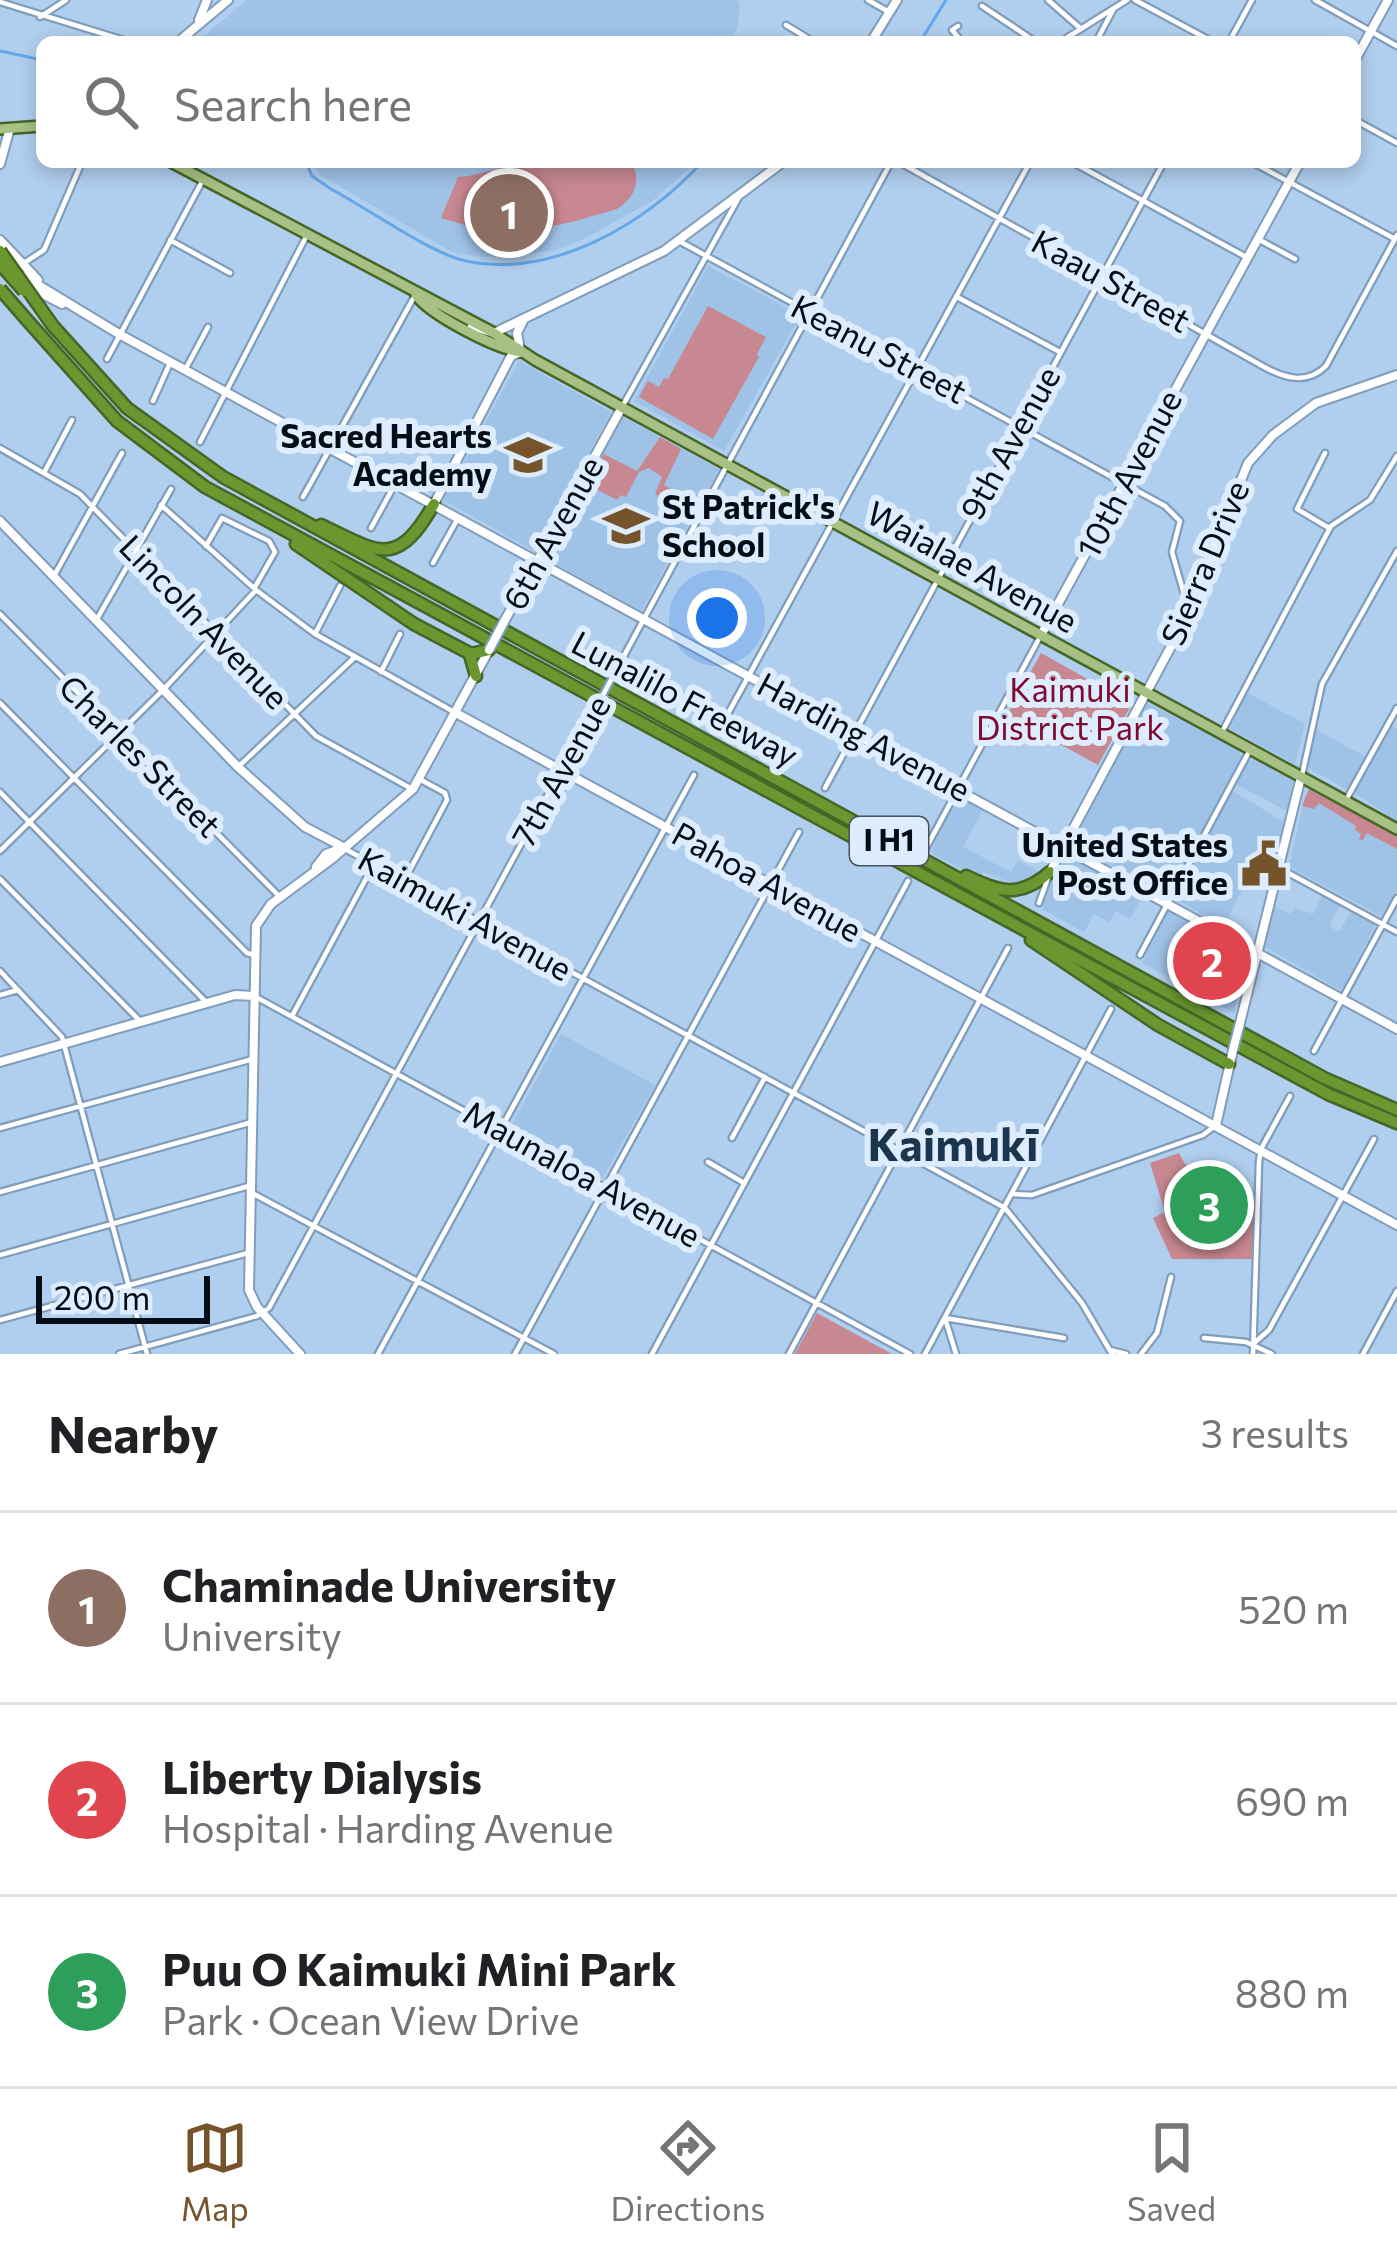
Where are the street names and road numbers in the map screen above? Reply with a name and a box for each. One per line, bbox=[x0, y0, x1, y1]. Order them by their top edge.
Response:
street label: Kaau Street bbox=[1025, 219, 1198, 340]
street label: Keanu Street bbox=[785, 284, 974, 411]
street label: 9th Avenue bbox=[950, 359, 1068, 526]
street label: 10th Avenue bbox=[1066, 382, 1189, 564]
street label: 6th Avenue bbox=[493, 449, 611, 616]
street label: Sierra Drive bbox=[1151, 474, 1257, 651]
street label: Waialae Avenue bbox=[860, 491, 1085, 640]
street label: Lincoln Avenue bbox=[112, 525, 298, 716]
street label: Lunalilo Freeway bbox=[566, 621, 806, 775]
street label: Harding Avenue bbox=[751, 662, 978, 809]
street label: Charles Street bbox=[51, 665, 231, 845]
street label: 7th Avenue bbox=[501, 688, 618, 853]
street label: Pahoa Avenue bbox=[666, 812, 870, 950]
road number: I H1 bbox=[850, 817, 928, 865]
street label: Kaimuki Avenue bbox=[352, 837, 580, 988]
street label: Maunaloa Avenue bbox=[457, 1091, 708, 1255]

